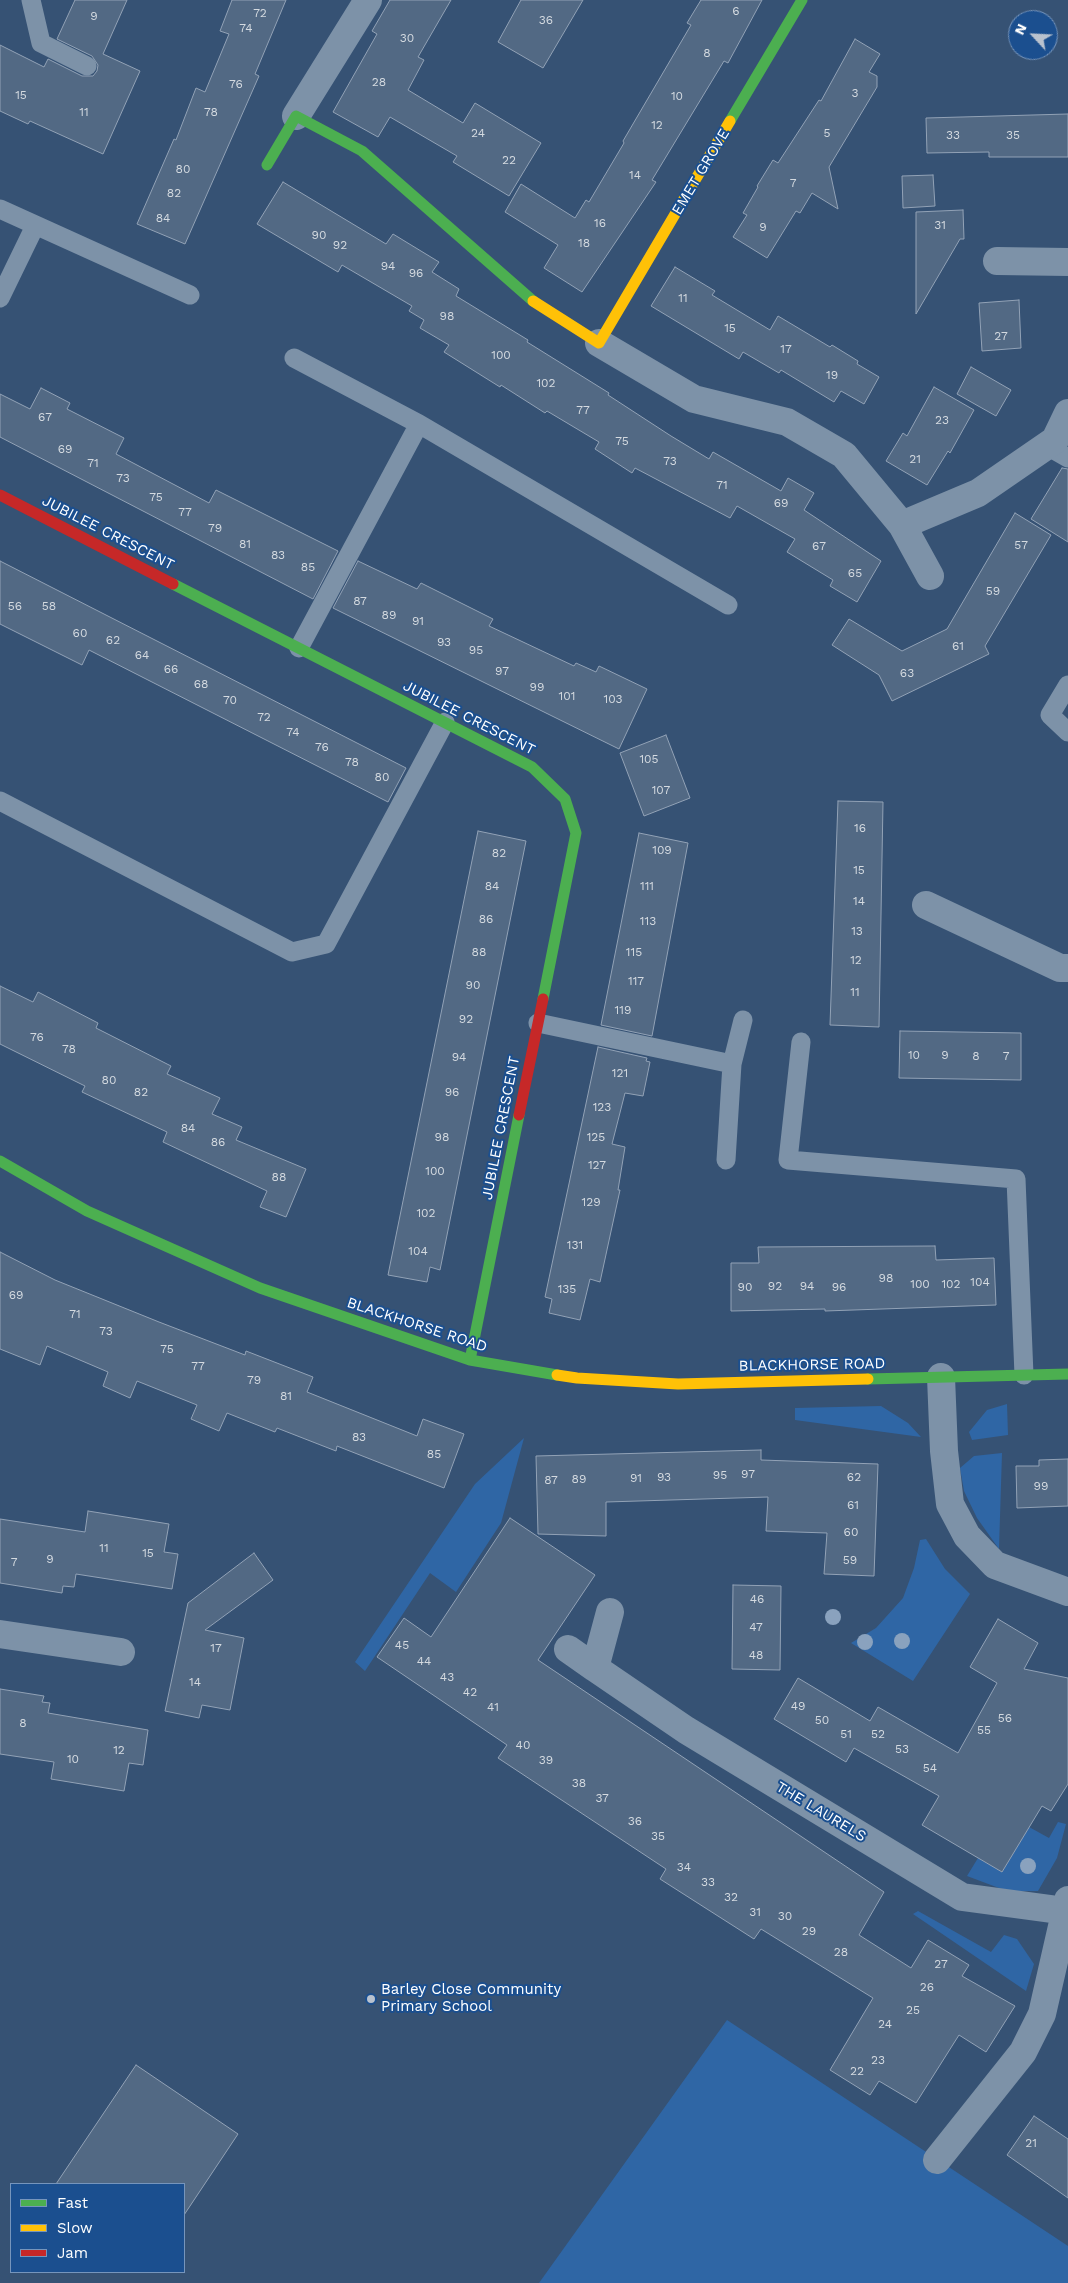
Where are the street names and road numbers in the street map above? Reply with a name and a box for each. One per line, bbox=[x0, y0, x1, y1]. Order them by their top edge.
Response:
street label: EMET GROVE bbox=[668, 126, 734, 218]
street label: JUBILEE CRESCENT bbox=[39, 492, 177, 574]
street label: JUBILEE CRESCENT bbox=[400, 677, 538, 759]
street label: JUBILEE CRESCENT bbox=[478, 1055, 524, 1201]
street label: BLACKHORSE ROAD bbox=[345, 1294, 489, 1356]
street label: BLACKHORSE ROAD bbox=[739, 1355, 885, 1375]
street label: THE LAURELS bbox=[773, 1778, 869, 1846]

